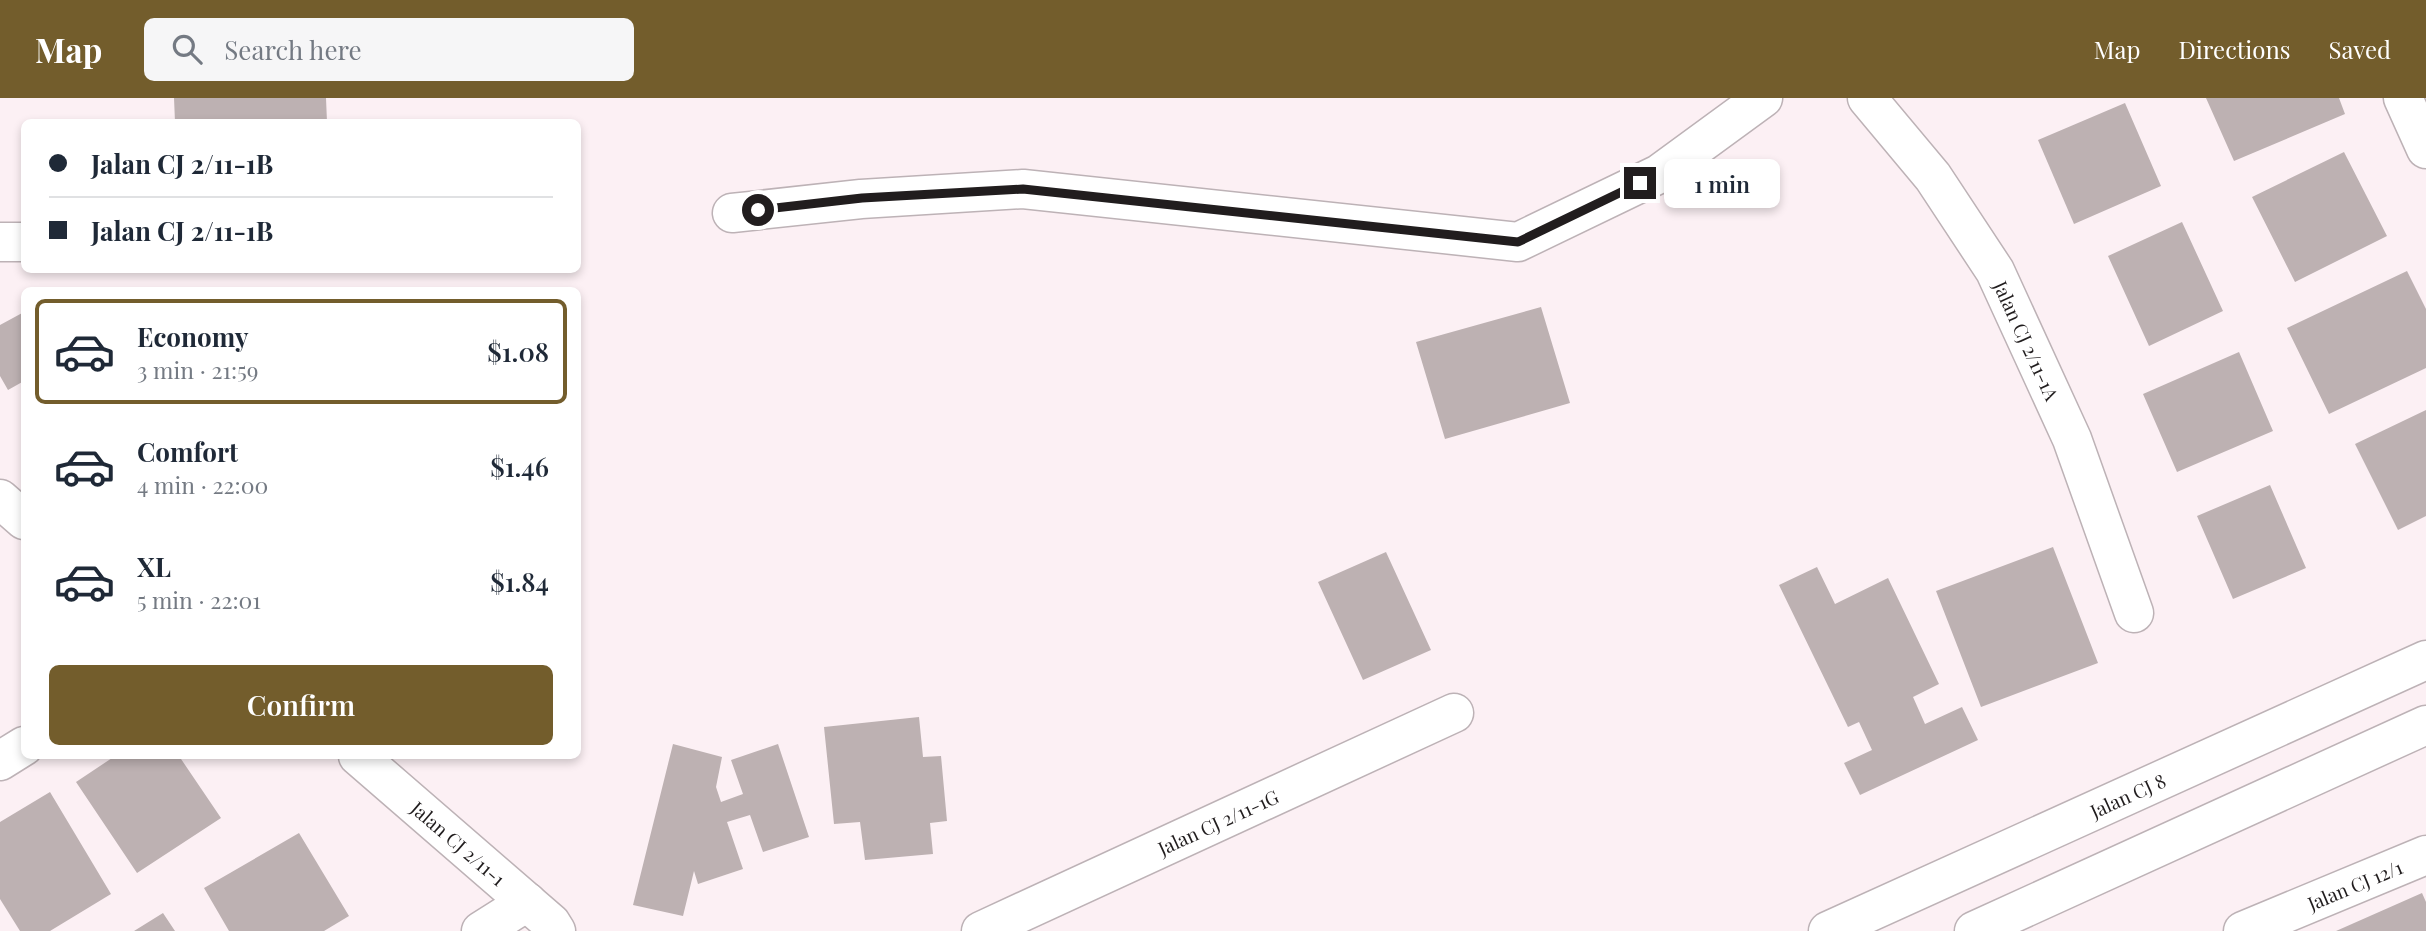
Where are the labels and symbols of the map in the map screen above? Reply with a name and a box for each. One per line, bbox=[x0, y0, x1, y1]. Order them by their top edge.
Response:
callout: 1 min bbox=[1664, 158, 1780, 208]
route end bbox=[1624, 167, 1656, 199]
route start bbox=[742, 194, 774, 226]
street label: Jalan CJ 2/11-1A bbox=[1988, 276, 2066, 405]
street label: Jalan CJ 8 bbox=[2085, 767, 2170, 824]
street label: Jalan CJ 2/11-1G bbox=[1153, 783, 1283, 861]
street label: Jalan CJ 2/11-1 bbox=[405, 794, 511, 891]
street label: Jalan CJ 12/1 bbox=[2302, 853, 2406, 916]

